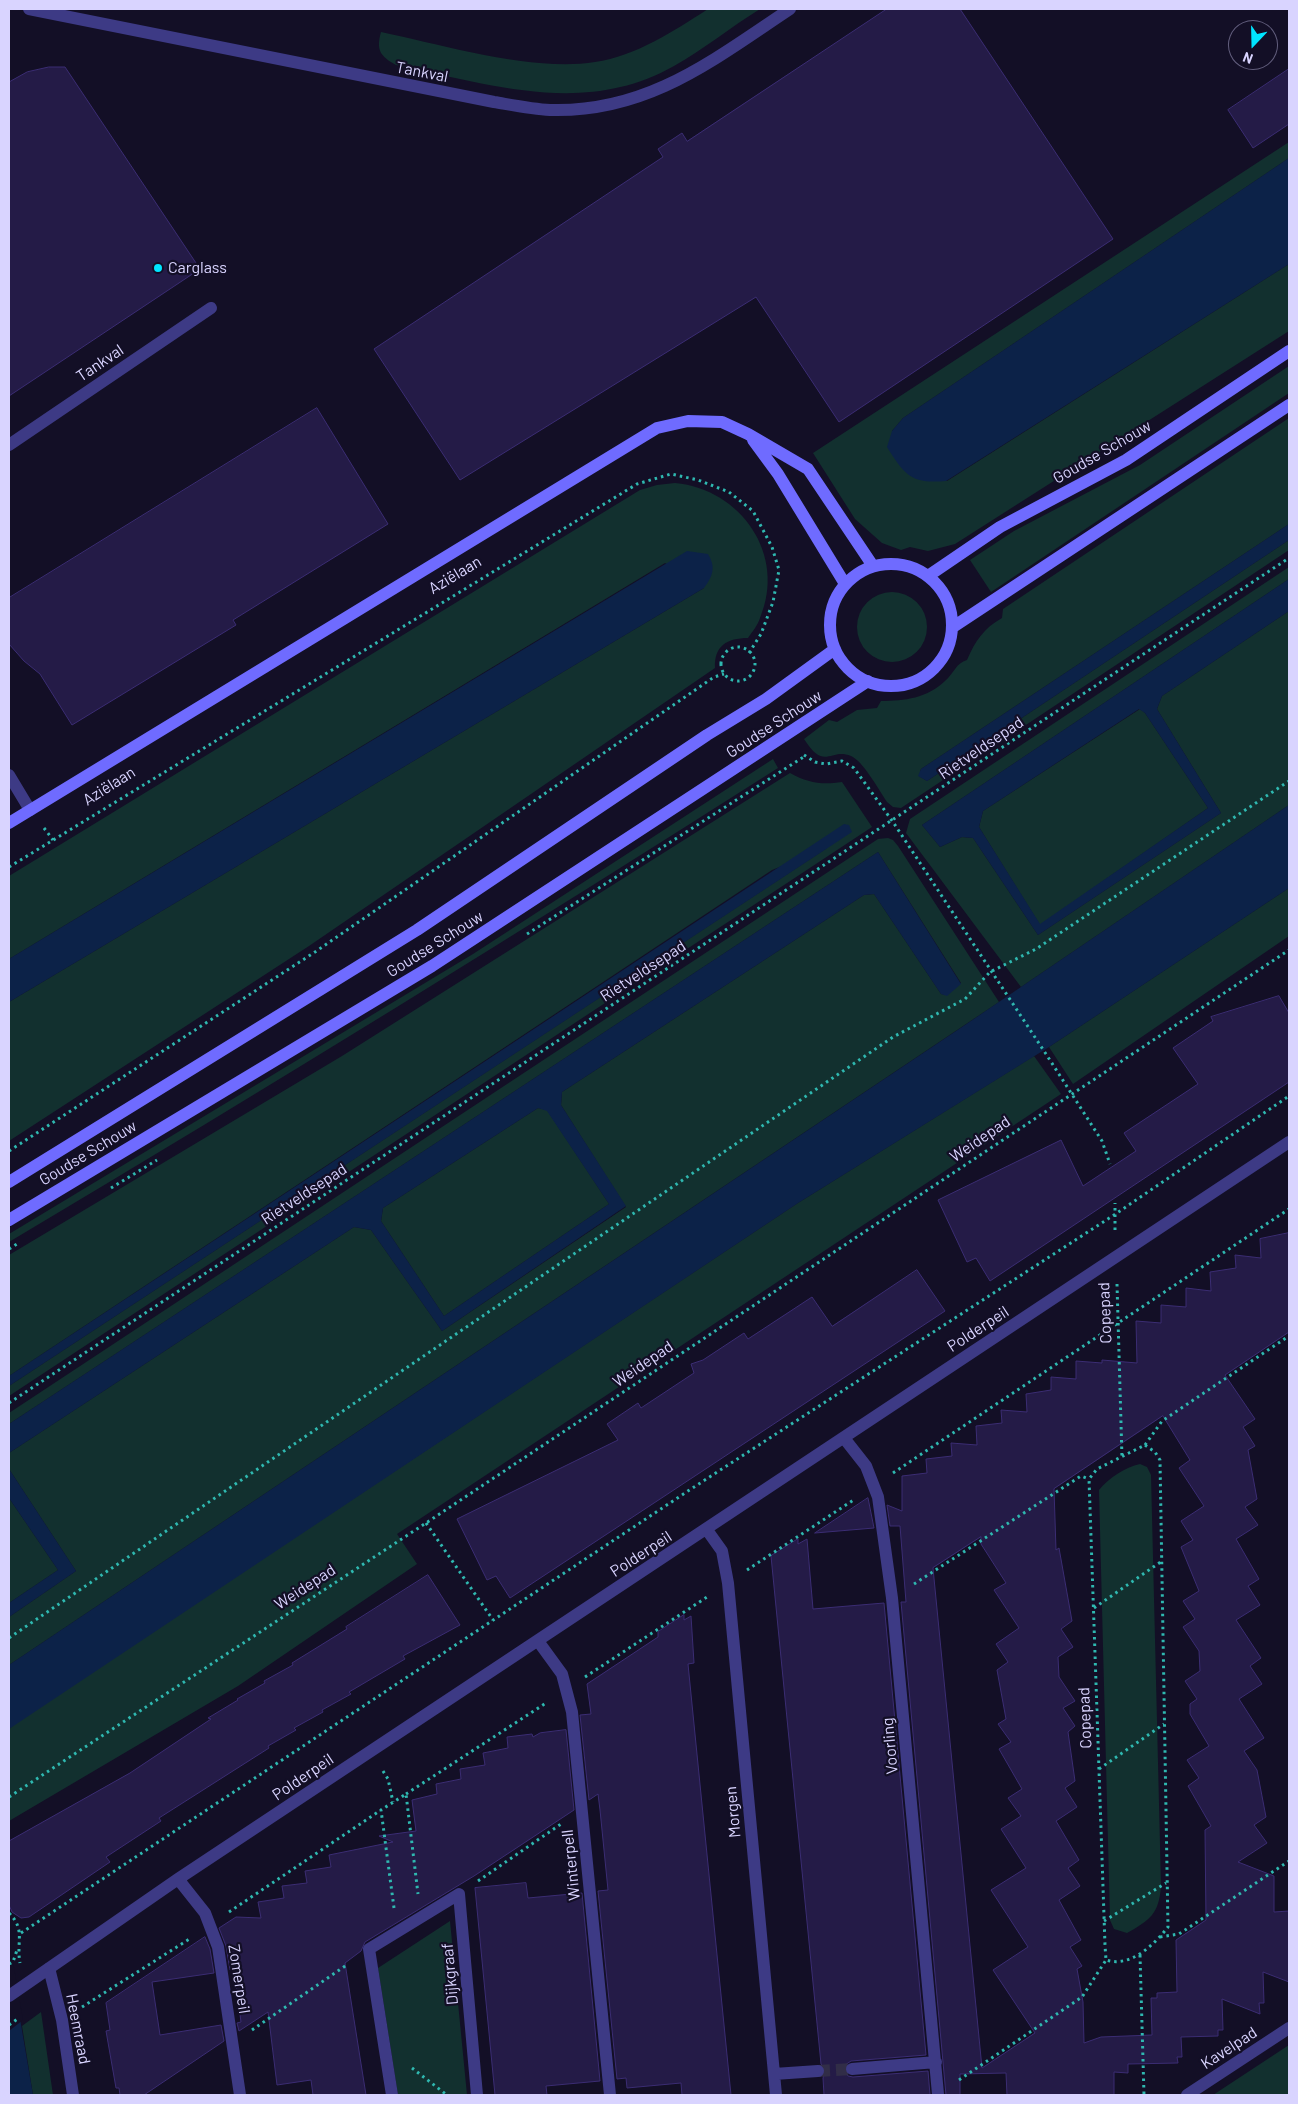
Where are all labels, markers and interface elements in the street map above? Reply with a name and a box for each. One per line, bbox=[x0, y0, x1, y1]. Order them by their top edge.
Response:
north arrow bbox=[1228, 20, 1278, 70]
text: N bbox=[1240, 49, 1255, 68]
street label: Tankval bbox=[394, 58, 450, 86]
place label: Carglass bbox=[168, 258, 227, 278]
marker: Carglass bbox=[152, 262, 164, 274]
street label: Tankval bbox=[73, 340, 127, 386]
street label: Goudse Schouw bbox=[1049, 416, 1155, 488]
street label: Aziëlaan bbox=[425, 552, 485, 598]
street label: Goudse Schouw bbox=[723, 686, 825, 762]
street label: Rietveldsepad bbox=[935, 713, 1027, 783]
street label: Aziëlaan bbox=[79, 762, 139, 810]
street label: Goudse Schouw bbox=[383, 907, 487, 981]
street label: Rietveldsepad bbox=[597, 936, 689, 1006]
street label: Weidepad bbox=[946, 1112, 1014, 1166]
street label: Goudse Schouw bbox=[36, 1116, 140, 1190]
street label: Rietveldsepad bbox=[258, 1159, 350, 1229]
street label: Copepad bbox=[1094, 1282, 1116, 1344]
street label: Polderpeil bbox=[944, 1302, 1012, 1356]
street label: Weidepad bbox=[609, 1337, 677, 1391]
street label: Polderpeil bbox=[607, 1527, 675, 1581]
street label: Weidepad bbox=[271, 1560, 339, 1614]
street label: Copepad bbox=[1074, 1687, 1096, 1749]
street label: Voorling bbox=[878, 1717, 902, 1775]
street label: Polderpeil bbox=[269, 1750, 337, 1804]
street label: Morgen bbox=[721, 1786, 745, 1838]
street label: Winterpell bbox=[558, 1829, 584, 1901]
street label: Dijkgraaf bbox=[438, 1942, 462, 2006]
street label: Zomerpeil bbox=[224, 1943, 254, 2015]
street label: Heemraad bbox=[62, 1992, 94, 2066]
street label: Kavelpad bbox=[1197, 2023, 1261, 2073]

